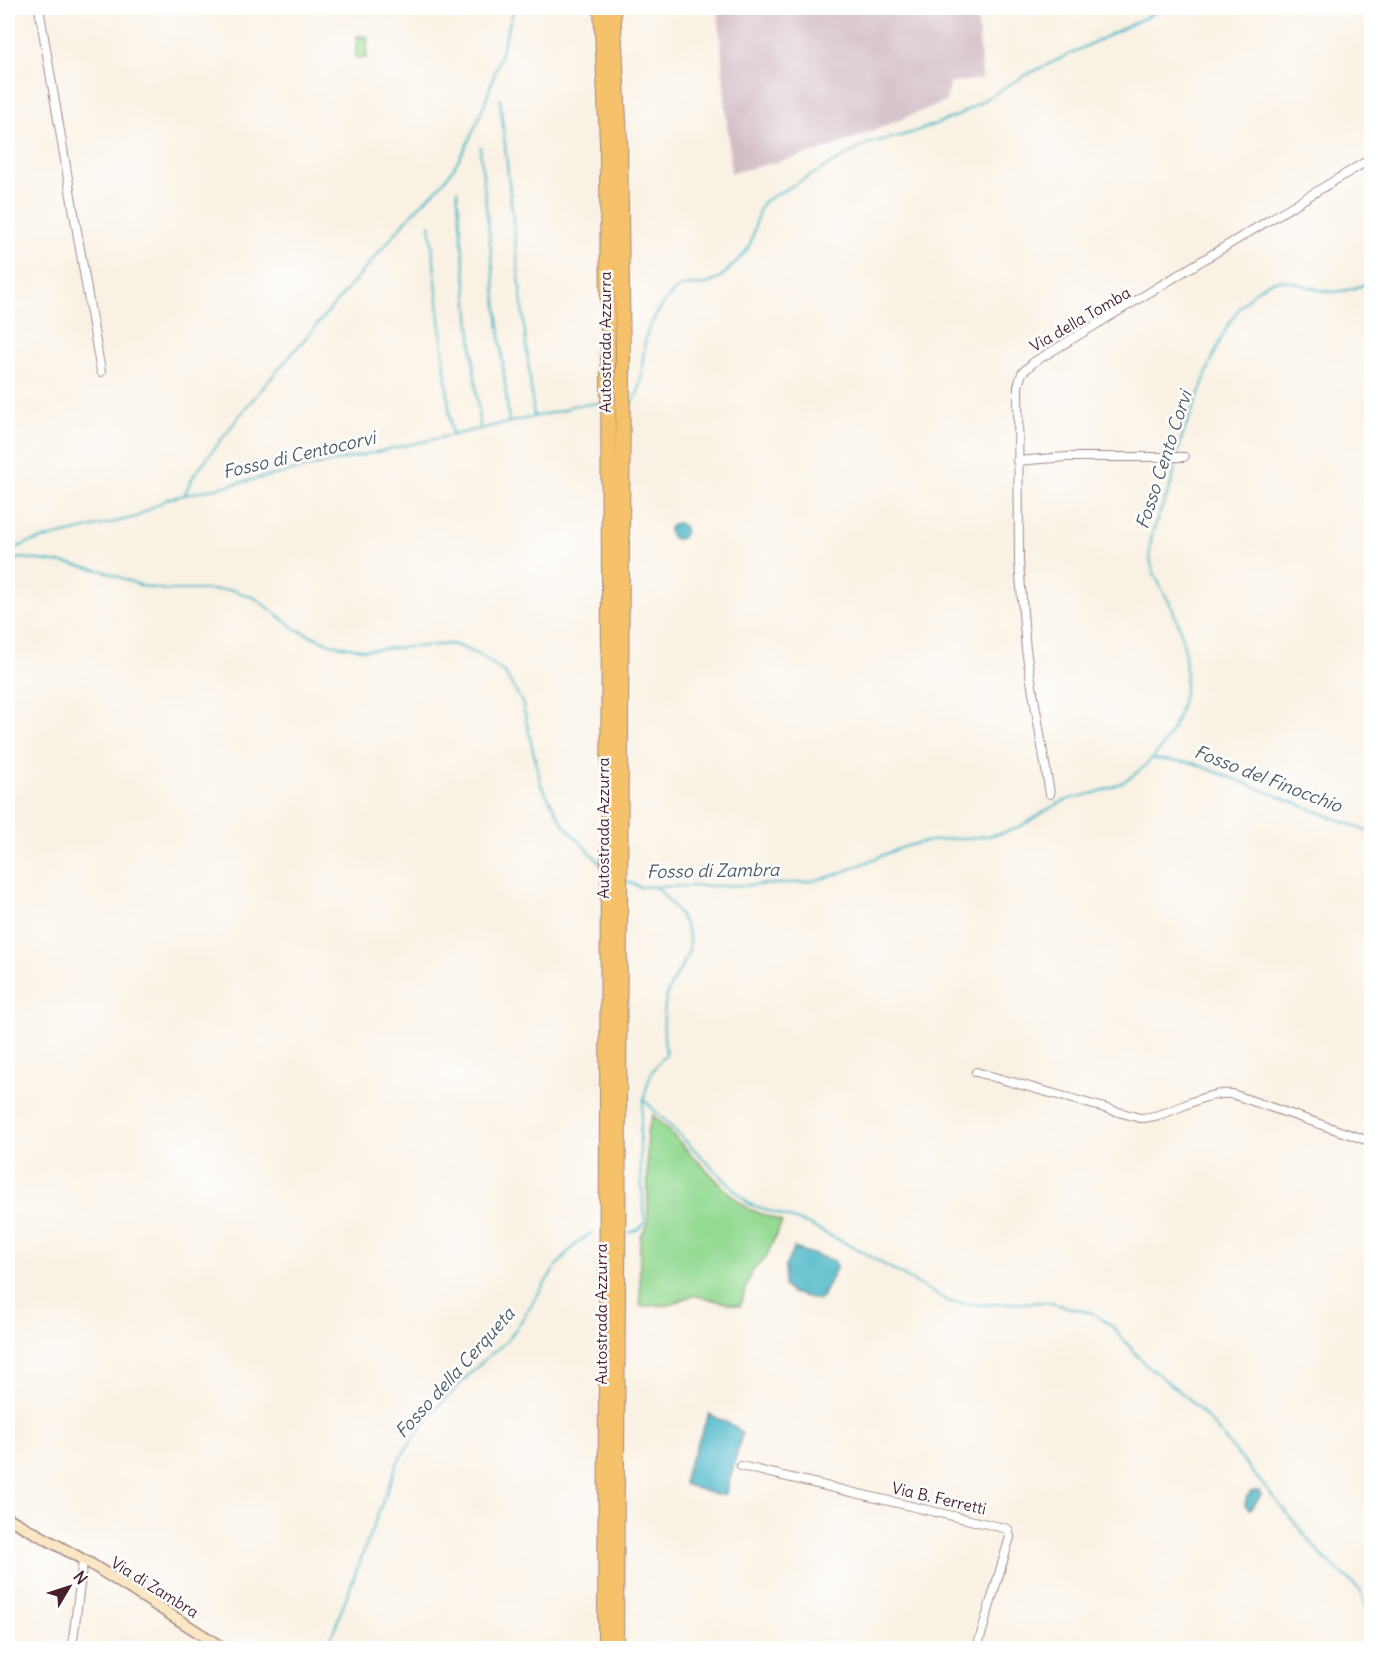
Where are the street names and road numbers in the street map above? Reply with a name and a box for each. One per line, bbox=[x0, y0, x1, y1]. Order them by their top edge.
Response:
street label: Autostrada Azzurra bbox=[595, 271, 615, 413]
street label: Via della Tomba bbox=[1026, 282, 1134, 356]
street label: Autostrada Azzurra bbox=[593, 757, 613, 899]
street label: Autostrada Azzurra bbox=[591, 1243, 611, 1385]
street label: Via B. Ferretti bbox=[890, 1477, 988, 1519]
street label: Via di Zambra bbox=[107, 1552, 203, 1622]

